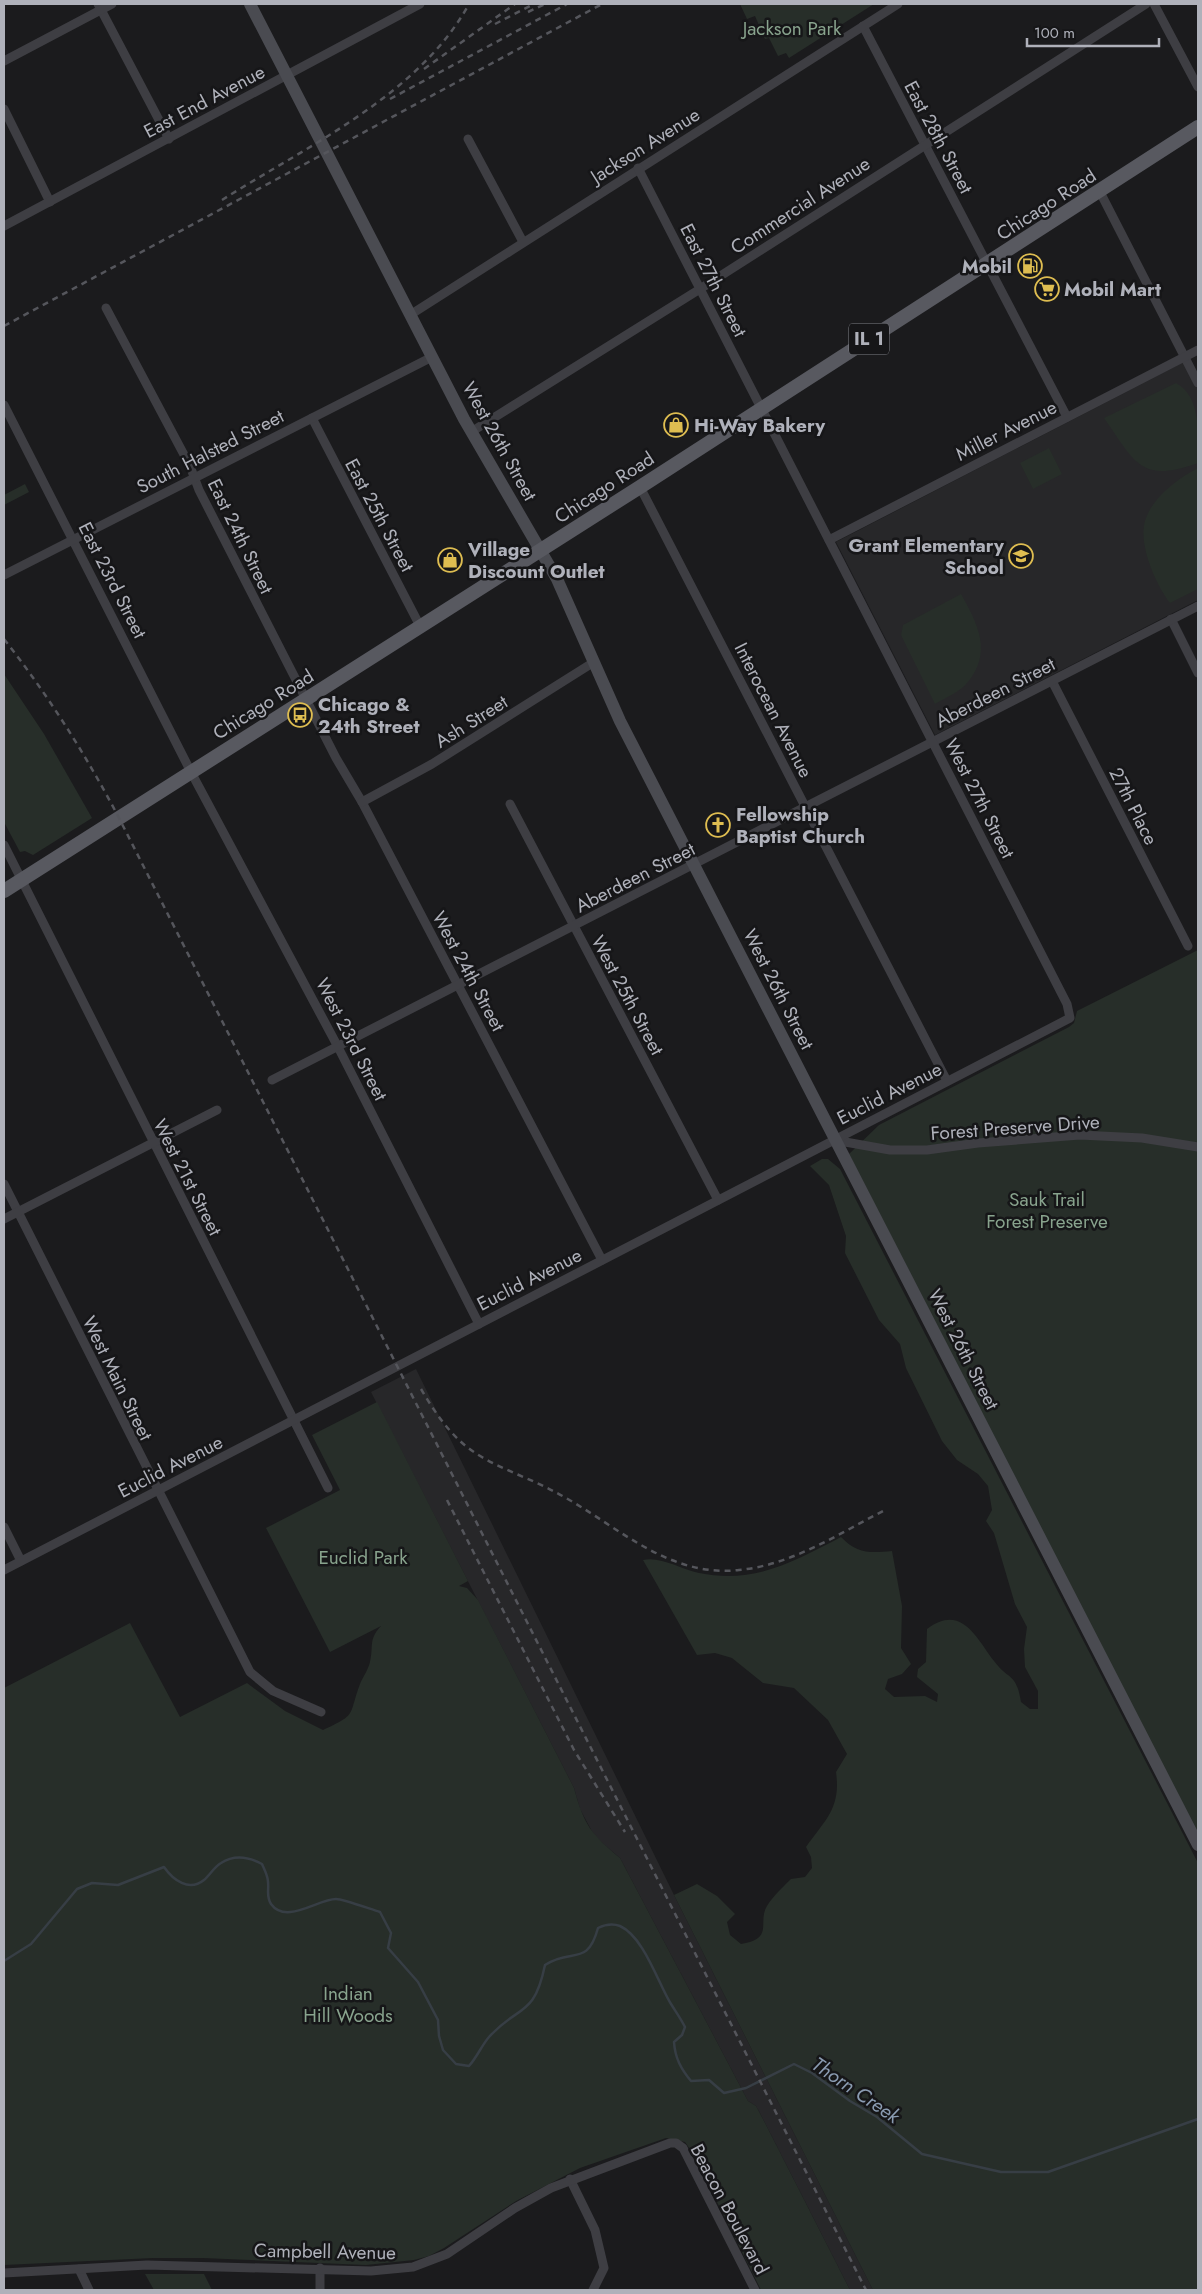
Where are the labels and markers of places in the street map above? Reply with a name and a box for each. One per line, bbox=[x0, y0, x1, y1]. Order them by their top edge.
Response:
place label: Mobil bbox=[962, 253, 1012, 280]
fuel station icon: Mobil bbox=[1017, 253, 1043, 279]
supermarket icon: Mobil Mart bbox=[1034, 276, 1060, 302]
place label: Mobil Mart bbox=[1064, 276, 1161, 303]
shop icon: Hi-Way Bakery bbox=[663, 412, 689, 438]
place label: Hi-Way Bakery bbox=[694, 412, 826, 439]
place label: Grant Elementary School bbox=[848, 532, 1005, 581]
place label: Village Discount Outlet bbox=[467, 536, 605, 585]
school or university icon: Grant Elementary School bbox=[1008, 543, 1034, 569]
shop icon: Village Discount Outlet bbox=[437, 547, 463, 573]
place label: Chicago & 24th Street bbox=[318, 691, 420, 740]
bus stop icon: Chicago & 24th Street bbox=[287, 702, 313, 728]
place label: Fellowship Baptist Church bbox=[736, 801, 865, 850]
church icon: Fellowship Baptist Church bbox=[705, 812, 731, 838]

